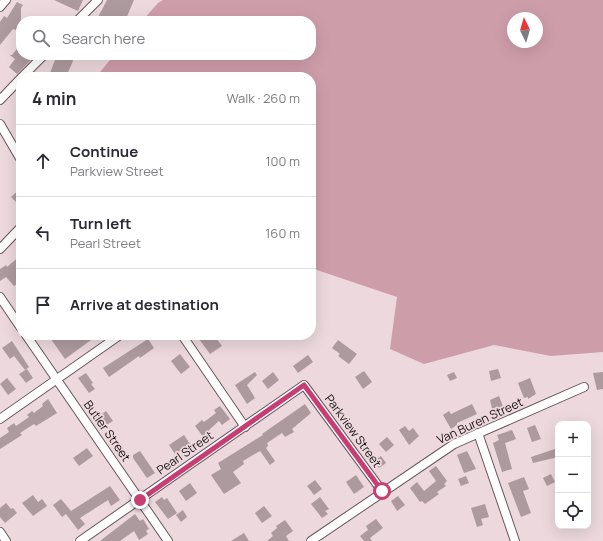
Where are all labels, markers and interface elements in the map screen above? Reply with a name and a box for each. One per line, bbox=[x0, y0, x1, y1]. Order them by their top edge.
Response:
north arrow bbox=[507, 12, 543, 48]
search box bbox=[16, 16, 316, 60]
icon: search bbox=[30, 27, 52, 49]
text: Search here bbox=[62, 28, 145, 49]
text: 4 min bbox=[32, 87, 76, 110]
text: Walk · 260 m bbox=[227, 89, 300, 107]
text: Continue bbox=[70, 141, 138, 162]
icon: ahead bbox=[32, 150, 54, 172]
text: 100 m bbox=[265, 152, 300, 170]
text: Parkview Street bbox=[70, 162, 164, 180]
text: Turn left bbox=[70, 213, 132, 234]
icon: left bbox=[32, 222, 54, 244]
text: 160 m bbox=[265, 224, 300, 242]
text: Pearl Street bbox=[70, 234, 141, 252]
icon: arrive bbox=[32, 294, 54, 316]
text: Arrive at destination bbox=[70, 294, 219, 315]
street label: Parkview Street bbox=[321, 391, 386, 471]
street label: Van Buren Street bbox=[434, 393, 526, 448]
street label: Butler Street bbox=[80, 397, 135, 465]
map controls bbox=[555, 421, 591, 529]
button: + bbox=[555, 421, 591, 457]
street label: Pearl Street bbox=[153, 427, 217, 478]
button: − bbox=[555, 457, 591, 493]
route start bbox=[373, 482, 391, 500]
route end bbox=[131, 491, 149, 509]
button: locate bbox=[555, 493, 591, 529]

